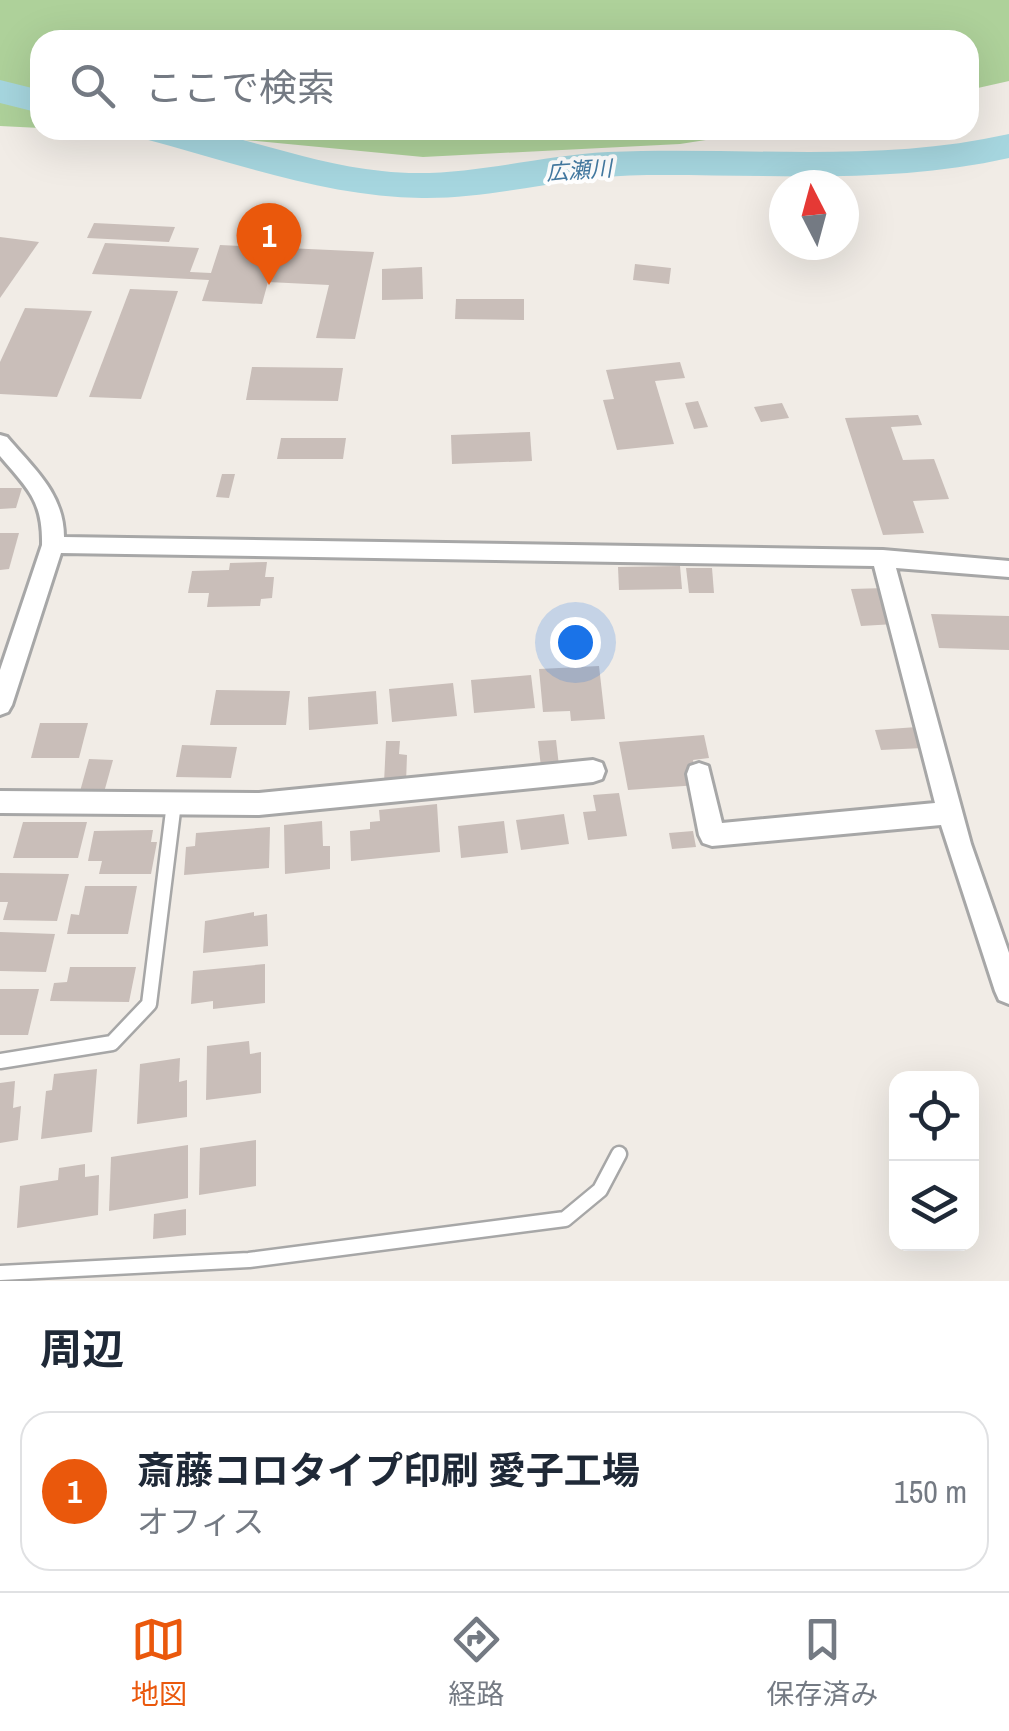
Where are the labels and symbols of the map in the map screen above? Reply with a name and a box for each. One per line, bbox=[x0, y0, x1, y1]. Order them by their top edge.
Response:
water label: 広瀬川 bbox=[545, 153, 615, 187]
north arrow bbox=[769, 170, 859, 260]
pin: 1 bbox=[236, 202, 302, 285]
your location bbox=[550, 617, 601, 668]

